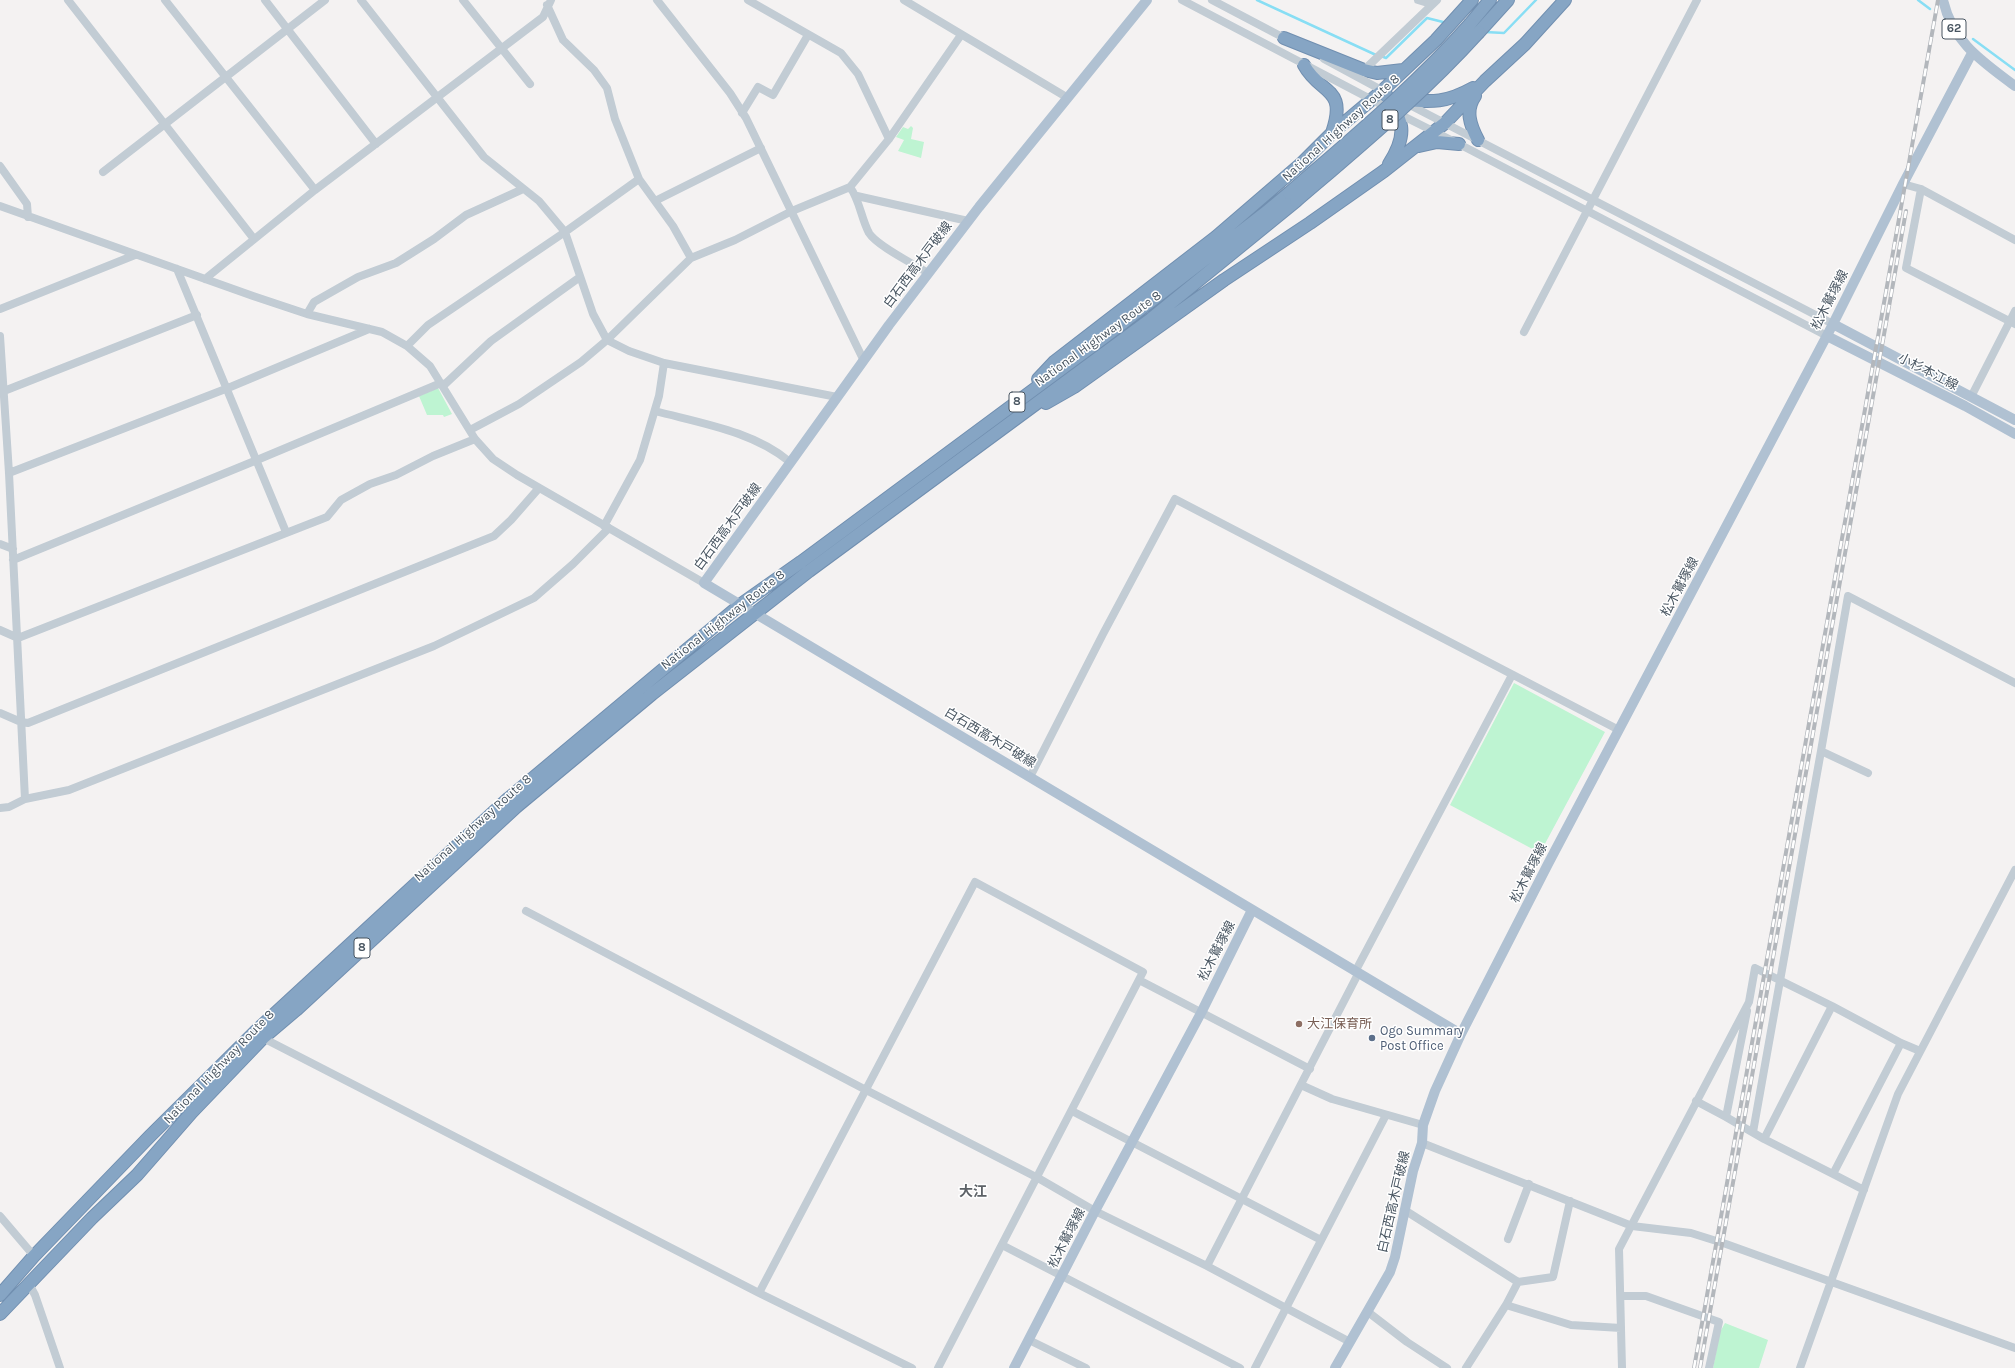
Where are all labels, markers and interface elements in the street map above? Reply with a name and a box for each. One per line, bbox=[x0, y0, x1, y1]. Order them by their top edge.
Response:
road number: 62 bbox=[1942, 19, 1966, 39]
street label: National Highway Route 8 bbox=[1279, 71, 1403, 185]
road number: 8 bbox=[1382, 110, 1398, 130]
street label: 白石西高木戸破線 bbox=[880, 219, 956, 311]
street label: 松木鷲塚線 bbox=[1808, 268, 1852, 332]
street label: National Highway Route 8 bbox=[1032, 288, 1164, 390]
street label: 小杉本江線 bbox=[1896, 350, 1960, 394]
road number: 8 bbox=[1009, 392, 1025, 412]
street label: 白石西高木戸破線 bbox=[691, 480, 765, 574]
street label: 松木鷲塚線 bbox=[1658, 555, 1702, 619]
street label: National Highway Route 8 bbox=[658, 567, 788, 673]
street label: 白石西高木戸破線 bbox=[941, 705, 1039, 771]
street label: National Highway Route 8 bbox=[411, 771, 535, 885]
street label: 松木鷲塚線 bbox=[1507, 841, 1551, 905]
street label: 松木鷲塚線 bbox=[1195, 919, 1239, 983]
road number: 8 bbox=[354, 938, 370, 958]
street label: National Highway Route 8 bbox=[160, 1007, 278, 1127]
place label: 大江保育所 bbox=[1307, 1016, 1372, 1032]
marker: 大江保育所 bbox=[1294, 1019, 1304, 1029]
place label: Ogo Summary Post Office bbox=[1380, 1023, 1464, 1054]
marker: Ogo Summary Post Office bbox=[1367, 1033, 1377, 1043]
street label: 白石西高木戸破線 bbox=[1375, 1150, 1413, 1254]
district label: 大江 bbox=[959, 1184, 987, 1200]
street label: 松木鷲塚線 bbox=[1045, 1206, 1089, 1270]

